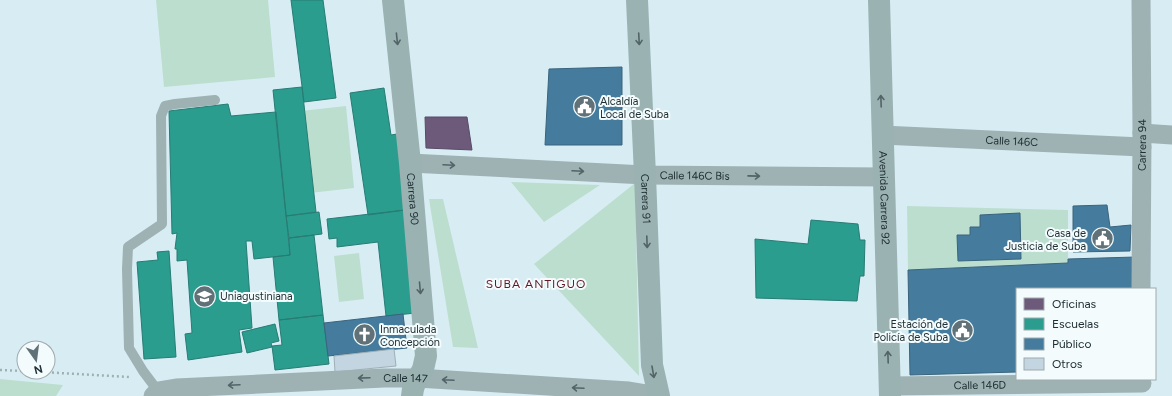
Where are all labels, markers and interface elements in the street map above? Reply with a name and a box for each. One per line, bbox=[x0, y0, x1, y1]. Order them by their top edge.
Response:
one-way arrow bbox=[393, 32, 400, 45]
one-way arrow bbox=[635, 32, 642, 45]
public building icon: Alcaldía Local de Suba bbox=[571, 94, 597, 120]
place label: Alcaldía Local de Suba bbox=[600, 95, 669, 121]
one-way arrow bbox=[877, 95, 885, 108]
street label: Carrera 94 bbox=[1136, 119, 1149, 171]
street label: Calle 146C bbox=[985, 134, 1039, 149]
street label: Avenida Carrera 92 bbox=[876, 151, 892, 245]
one-way arrow bbox=[442, 161, 455, 169]
one-way arrow bbox=[571, 168, 584, 175]
street label: Calle 146C Bis bbox=[660, 169, 730, 183]
street label: Carrera 90 bbox=[404, 172, 421, 226]
one-way arrow bbox=[747, 172, 760, 180]
street label: Carrera 91 bbox=[638, 174, 653, 224]
public building icon: Casa de Justicia de Suba bbox=[1089, 226, 1115, 252]
place label: Casa de Justicia de Suba bbox=[1005, 227, 1086, 253]
one-way arrow bbox=[644, 235, 651, 248]
district label: SUBA ANTIGUO bbox=[486, 277, 586, 291]
one-way arrow bbox=[417, 281, 424, 294]
school or university icon: Uniagustiniana bbox=[191, 283, 217, 309]
legend bbox=[1016, 288, 1156, 380]
place label: Uniagustiniana bbox=[220, 290, 293, 303]
text: Oficinas bbox=[1052, 297, 1097, 311]
public building icon: Estación de Policía de Suba bbox=[950, 317, 976, 343]
text: Escuelas bbox=[1052, 317, 1099, 331]
place label: Estación de Policía de Suba bbox=[873, 318, 948, 344]
church icon: Inmaculada Concepción bbox=[352, 322, 378, 348]
place label: Inmaculada Concepción bbox=[380, 323, 440, 349]
text: Público bbox=[1052, 337, 1092, 351]
north arrow bbox=[16, 340, 56, 380]
one-way arrow bbox=[884, 351, 892, 364]
text: Otros bbox=[1052, 357, 1083, 371]
text: N bbox=[33, 362, 44, 377]
one-way arrow bbox=[649, 365, 657, 378]
street label: Calle 147 bbox=[383, 372, 428, 386]
one-way arrow bbox=[358, 375, 371, 382]
one-way arrow bbox=[442, 377, 455, 384]
street label: Calle 146D bbox=[954, 379, 1007, 392]
one-way arrow bbox=[228, 381, 241, 388]
one-way arrow bbox=[572, 385, 585, 392]

